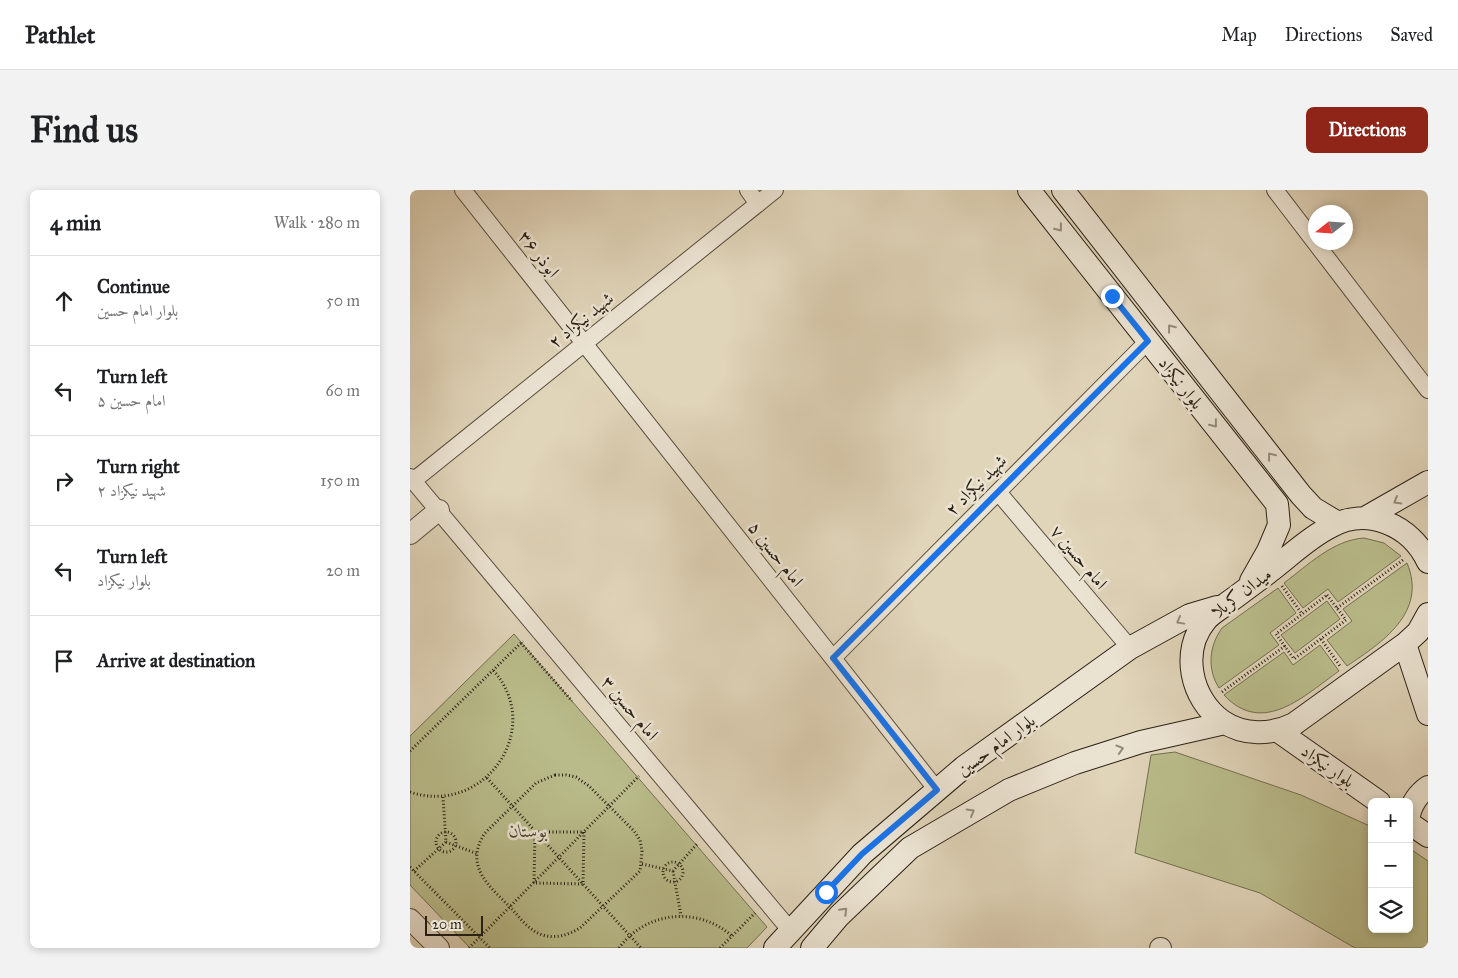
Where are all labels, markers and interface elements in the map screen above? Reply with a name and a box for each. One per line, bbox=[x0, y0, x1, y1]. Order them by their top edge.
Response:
text: Pathlet bbox=[25, 20, 95, 50]
text: Map bbox=[1221, 24, 1257, 46]
text: Directions bbox=[1285, 24, 1362, 46]
text: Saved bbox=[1390, 24, 1433, 46]
button: Directions bbox=[1306, 107, 1428, 153]
text: Find us bbox=[30, 109, 138, 152]
north arrow bbox=[1308, 205, 1353, 250]
text: 4 min bbox=[50, 210, 101, 236]
text: Walk · 280 m bbox=[274, 213, 360, 232]
one-way arrow bbox=[1053, 222, 1061, 231]
street label: ابوذر ۳۶ bbox=[514, 226, 564, 282]
text: Continue bbox=[97, 275, 170, 298]
route end bbox=[1101, 285, 1124, 308]
icon: ahead bbox=[50, 287, 78, 315]
street label: شهید نیکزاد ۲ bbox=[544, 287, 619, 354]
text: 50 m bbox=[326, 291, 360, 310]
text: بلوار امام حسین bbox=[97, 301, 178, 320]
one-way arrow bbox=[1168, 324, 1177, 334]
street label: بلوار نیکزاد bbox=[1153, 352, 1208, 414]
text: Turn left bbox=[97, 365, 167, 388]
icon: left bbox=[50, 377, 78, 405]
text: 60 m bbox=[326, 381, 360, 400]
text: امام حسین ۵ bbox=[97, 391, 166, 410]
one-way arrow bbox=[1208, 418, 1216, 427]
street label: شهید نیکزاد ۲ bbox=[941, 450, 1012, 521]
one-way arrow bbox=[1269, 453, 1277, 462]
text: Turn right bbox=[97, 455, 180, 478]
icon: right bbox=[50, 467, 78, 495]
text: 150 m bbox=[320, 471, 360, 490]
text: شهید نیکزاد ۲ bbox=[97, 481, 166, 500]
one-way arrow bbox=[1393, 495, 1402, 505]
street label: امام حسین ۵ bbox=[740, 517, 808, 594]
street label: امام حسین ۷ bbox=[1042, 520, 1112, 597]
text: Turn left bbox=[97, 545, 167, 568]
icon: left bbox=[50, 557, 78, 585]
text: 20 m bbox=[326, 561, 360, 580]
street label: میدان کربلا bbox=[1206, 563, 1276, 623]
text: بلوار نیکزاد bbox=[97, 571, 151, 590]
one-way arrow bbox=[1176, 615, 1185, 625]
icon: arrive bbox=[50, 647, 78, 675]
text: Arrive at destination bbox=[97, 649, 255, 672]
street label: امام حسین ۳ bbox=[593, 671, 663, 748]
street label: بلوار امام حسین bbox=[953, 709, 1042, 785]
street label: بلوار نیکزاد bbox=[1296, 740, 1359, 793]
one-way arrow bbox=[1116, 744, 1124, 754]
map controls bbox=[1368, 798, 1413, 933]
button: + bbox=[1368, 798, 1413, 843]
one-way arrow bbox=[966, 808, 975, 818]
park label: بوستان bbox=[509, 820, 548, 842]
button: − bbox=[1368, 843, 1413, 888]
route start bbox=[815, 881, 838, 904]
button: layers bbox=[1368, 888, 1413, 933]
one-way arrow bbox=[839, 908, 848, 917]
scale bar bbox=[425, 913, 482, 936]
text: 20 m bbox=[432, 916, 462, 933]

